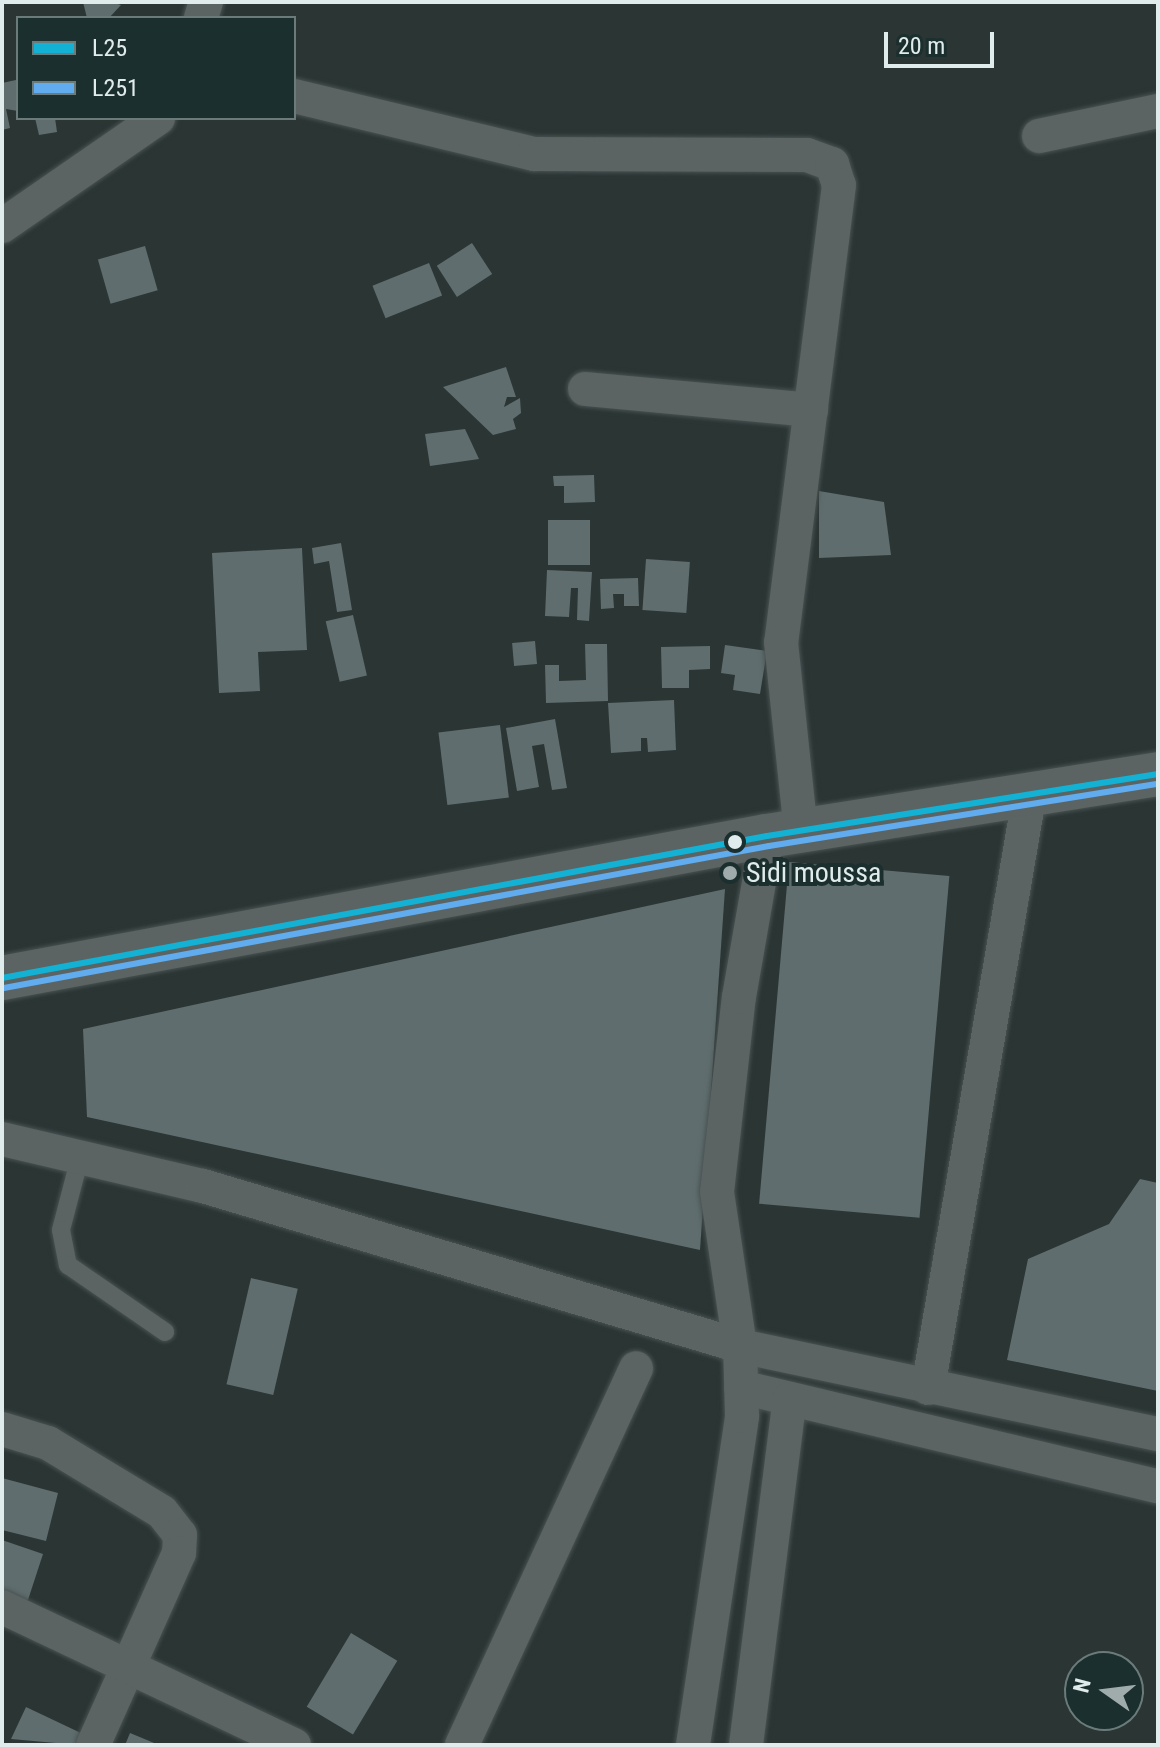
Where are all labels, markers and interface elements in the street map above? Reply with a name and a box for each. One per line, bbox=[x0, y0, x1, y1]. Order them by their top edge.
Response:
legend bbox=[16, 16, 296, 120]
scale bar bbox=[888, 16, 998, 66]
text: 20 m bbox=[898, 32, 945, 60]
text: L25 bbox=[92, 34, 127, 62]
text: L251 bbox=[92, 74, 139, 102]
unlabelled marker bbox=[727, 834, 743, 850]
place label: Sidi moussa bbox=[746, 856, 881, 890]
marker: Sidi moussa bbox=[721, 864, 739, 882]
north arrow bbox=[1064, 1651, 1144, 1731]
text: N bbox=[1068, 1676, 1096, 1695]

